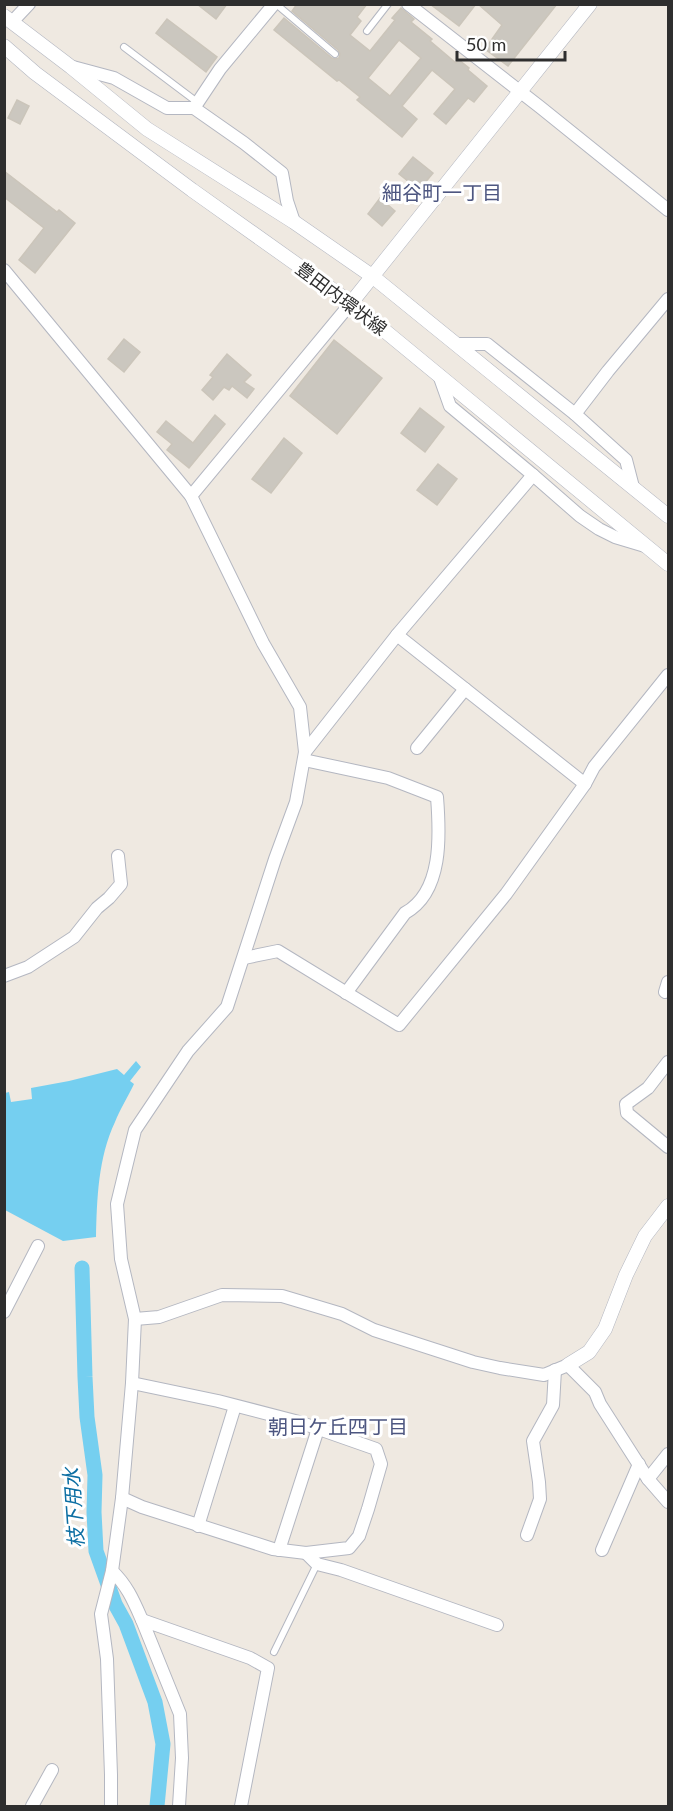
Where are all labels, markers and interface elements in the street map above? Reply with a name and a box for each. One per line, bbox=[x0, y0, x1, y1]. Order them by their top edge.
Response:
scale bar bbox=[457, 24, 565, 62]
text: 50 m bbox=[466, 33, 506, 55]
district label: 細谷町一丁目 bbox=[382, 180, 502, 204]
street label: 豊田内環状線 bbox=[292, 257, 391, 339]
district label: 朝日ケ丘四丁目 bbox=[268, 1414, 408, 1438]
water label: 枝下用水 bbox=[58, 1465, 88, 1549]

